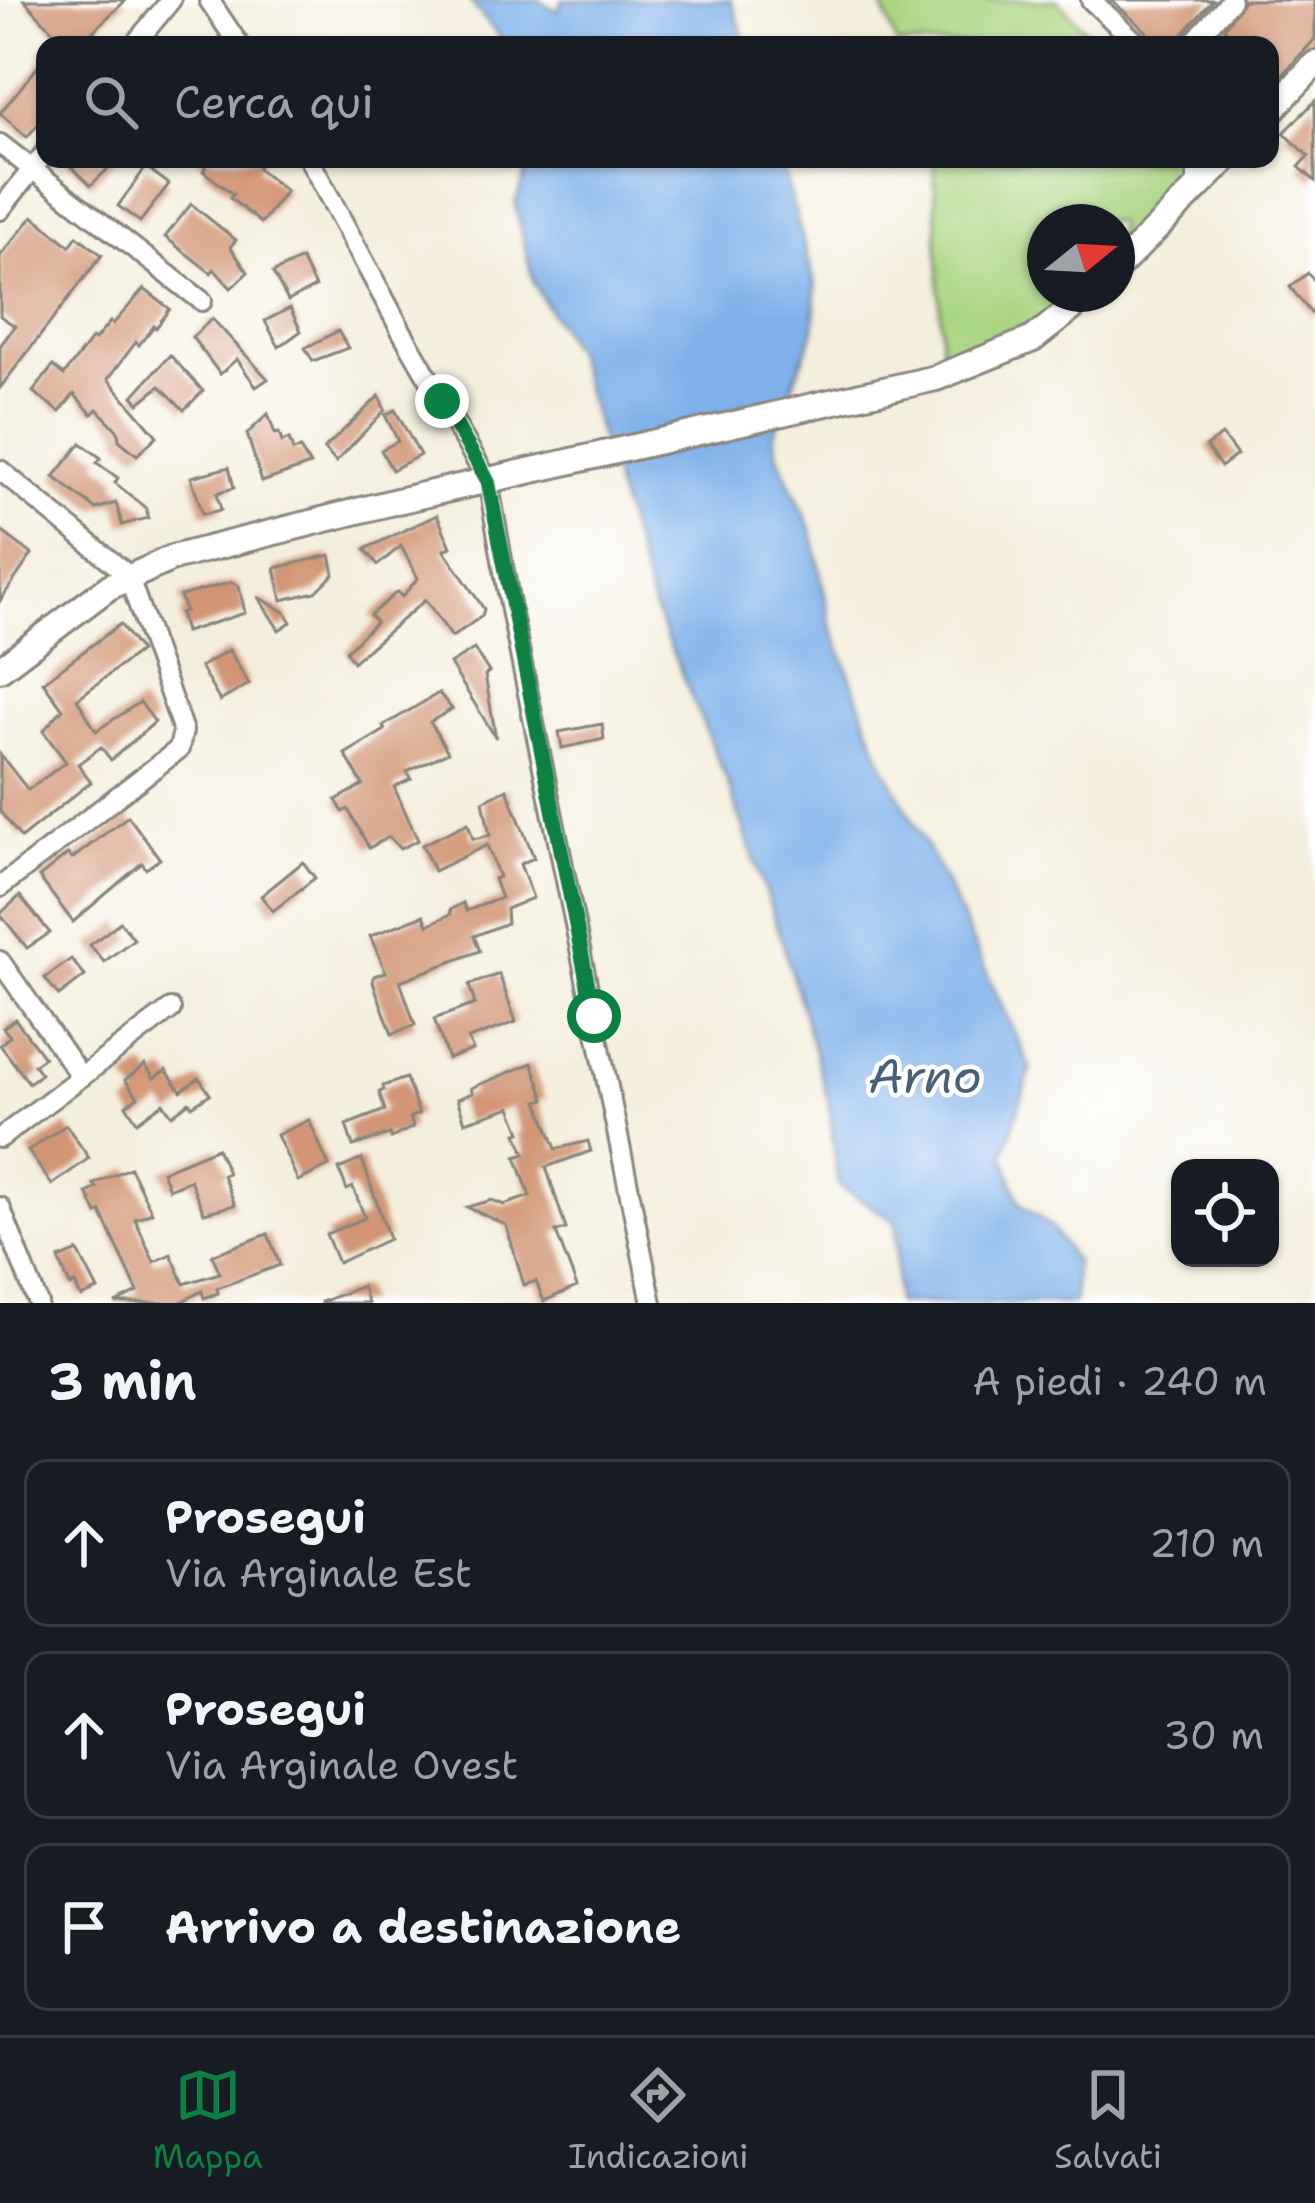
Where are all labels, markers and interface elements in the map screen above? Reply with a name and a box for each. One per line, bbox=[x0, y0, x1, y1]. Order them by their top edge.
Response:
search box bbox=[36, 36, 1279, 168]
icon: search bbox=[78, 69, 144, 135]
text: Cerca qui bbox=[174, 72, 374, 132]
north arrow bbox=[1027, 204, 1135, 312]
route end bbox=[415, 374, 469, 428]
route start bbox=[567, 989, 621, 1043]
water label: Arno bbox=[868, 1044, 982, 1108]
map controls bbox=[1171, 1159, 1279, 1267]
button: locate bbox=[1171, 1159, 1279, 1267]
text: 3 min bbox=[48, 1347, 197, 1415]
text: A piedi · 240 m bbox=[973, 1355, 1267, 1407]
text: Prosegui bbox=[165, 1487, 366, 1547]
icon: ahead bbox=[51, 1510, 117, 1576]
text: 210 m bbox=[1149, 1517, 1264, 1569]
text: Via Arginale Est bbox=[165, 1547, 472, 1599]
text: Prosegui bbox=[165, 1679, 366, 1739]
icon: ahead bbox=[51, 1702, 117, 1768]
text: 30 m bbox=[1163, 1709, 1264, 1761]
text: Via Arginale Ovest bbox=[165, 1739, 518, 1791]
icon: arrive bbox=[51, 1894, 117, 1960]
text: Arrivo a destinazione bbox=[165, 1897, 681, 1957]
tab: Mappa bbox=[153, 2062, 263, 2179]
tab: Indicazioni bbox=[568, 2062, 749, 2179]
tab: Salvati bbox=[1054, 2062, 1162, 2179]

